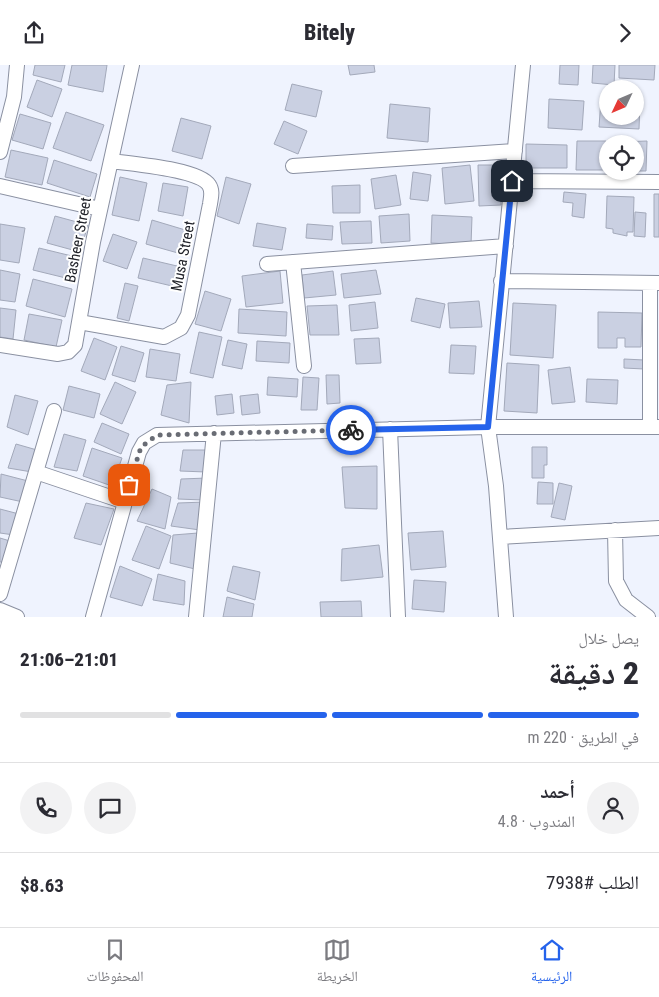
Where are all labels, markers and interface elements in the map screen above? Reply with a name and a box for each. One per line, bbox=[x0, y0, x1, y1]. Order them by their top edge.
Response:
icon: share bbox=[20, 19, 48, 47]
icon: forward bbox=[611, 19, 639, 47]
text: Bitely bbox=[304, 20, 355, 45]
north arrow bbox=[599, 80, 644, 125]
map controls bbox=[599, 80, 644, 180]
button: locate bbox=[599, 135, 644, 180]
pin bbox=[491, 160, 533, 202]
icon: home bbox=[498, 167, 526, 195]
street label: Basheer Street bbox=[61, 196, 95, 284]
street label: Musa Street bbox=[167, 219, 199, 293]
courier bbox=[326, 405, 376, 455]
icon: bike bbox=[337, 416, 365, 444]
pin bbox=[108, 464, 150, 506]
icon: bag bbox=[115, 471, 143, 499]
text: يصل خلال bbox=[578, 629, 639, 648]
text: 21:01–21:06 bbox=[20, 648, 118, 671]
text: 2 دقيقة bbox=[548, 654, 639, 692]
text: في الطريق · 220 m bbox=[527, 728, 639, 747]
text: أحمد bbox=[540, 780, 575, 803]
button: phone bbox=[20, 782, 72, 834]
button: chat bbox=[84, 782, 136, 834]
button: person bbox=[587, 782, 639, 834]
text: المندوب · 4.8 bbox=[498, 812, 575, 831]
text: الطلب #7938 bbox=[546, 871, 639, 894]
text: $8.63 bbox=[20, 874, 64, 897]
tab: المحفوظات bbox=[87, 936, 144, 990]
tab: الخريطة bbox=[317, 936, 358, 990]
tab: الرئيسية bbox=[531, 936, 572, 990]

